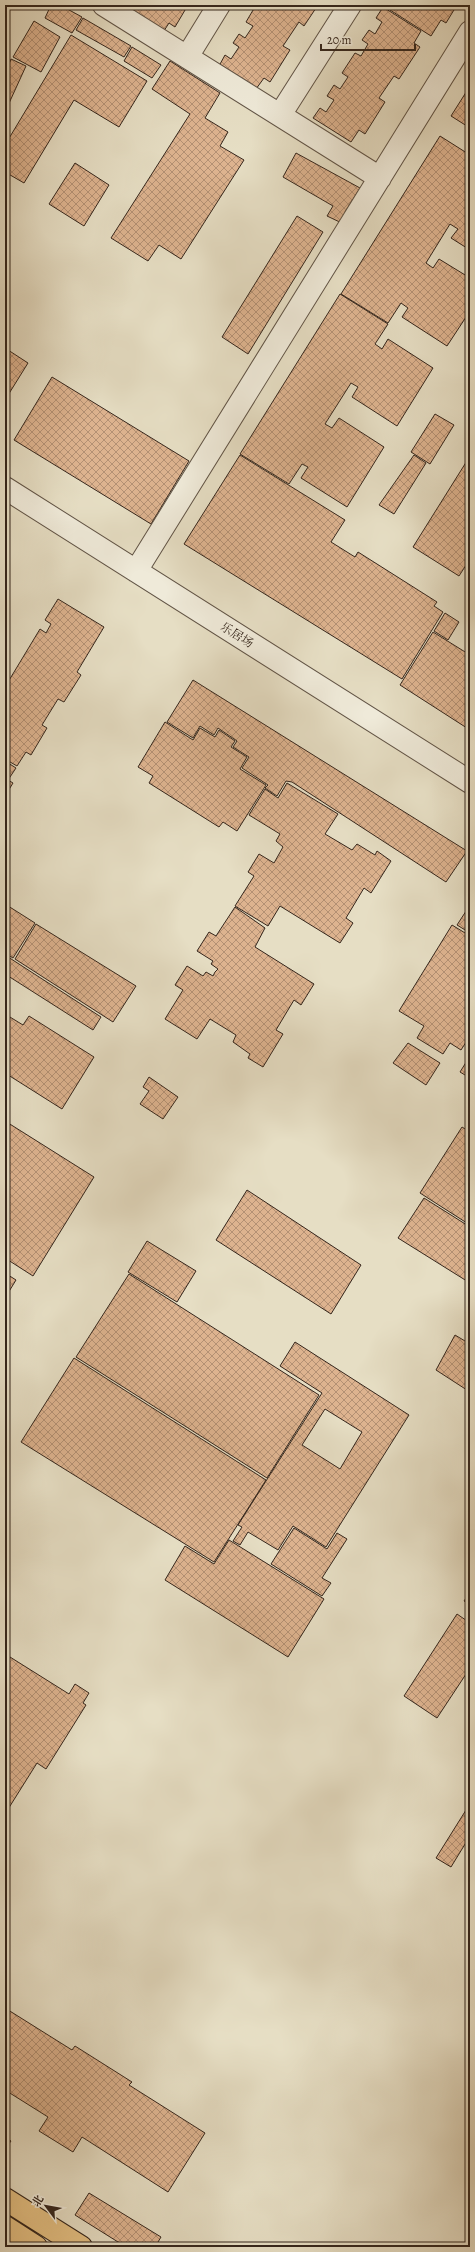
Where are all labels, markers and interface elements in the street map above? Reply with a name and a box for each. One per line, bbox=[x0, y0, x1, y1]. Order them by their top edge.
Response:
scale bar bbox=[321, 26, 415, 52]
text: 20 m bbox=[327, 32, 351, 48]
street label: 乐居场 bbox=[217, 619, 257, 651]
north arrow bbox=[26, 2186, 66, 2226]
text: 北 bbox=[29, 2192, 47, 2210]

